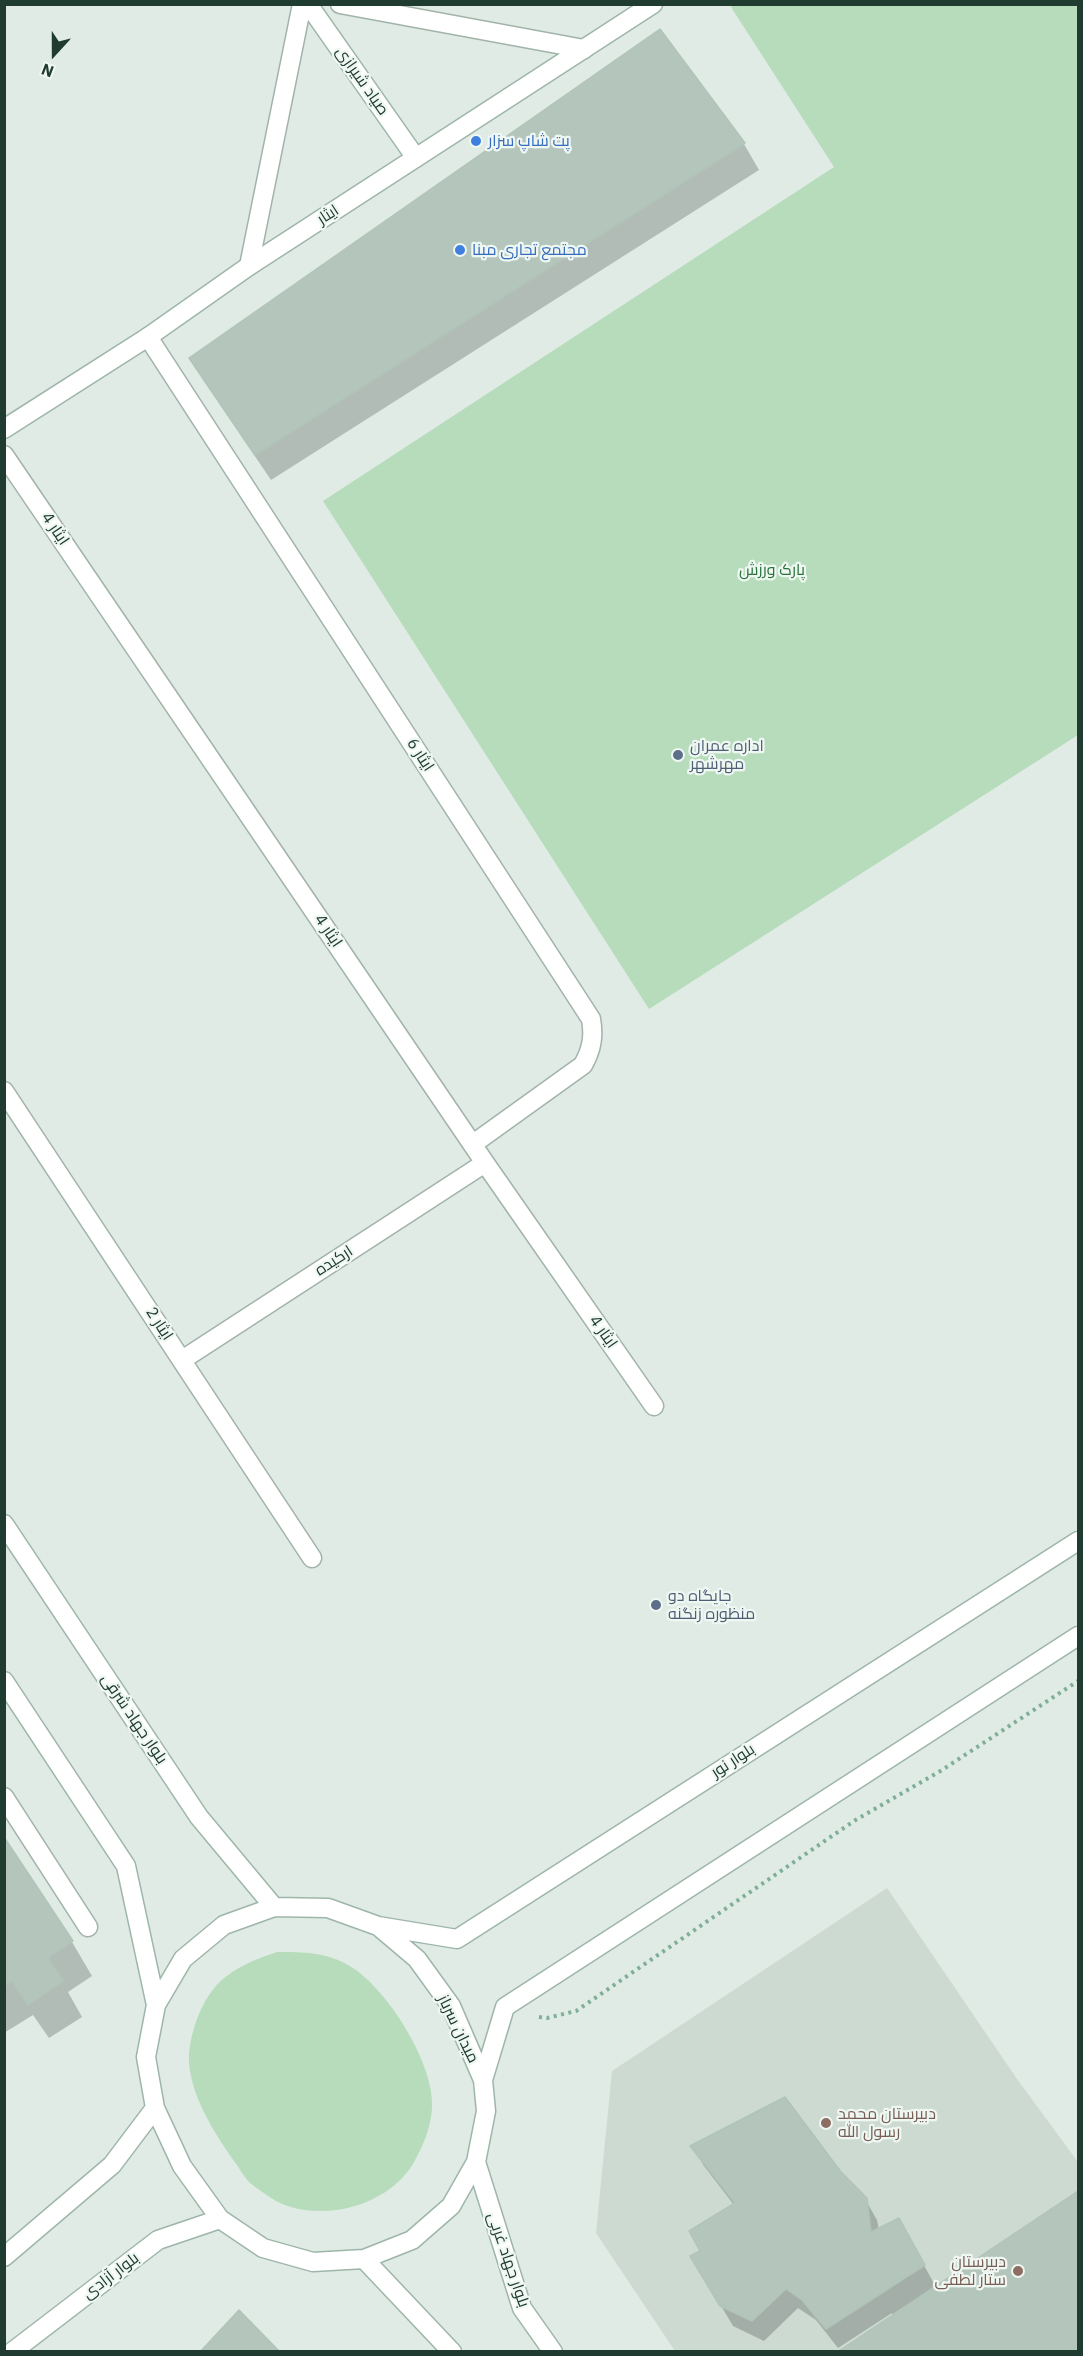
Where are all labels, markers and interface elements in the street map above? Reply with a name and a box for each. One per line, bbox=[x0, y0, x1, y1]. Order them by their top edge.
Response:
north arrow bbox=[24, 24, 84, 84]
street label: صیاد شیرازی bbox=[331, 43, 393, 119]
text: N bbox=[39, 59, 57, 82]
place label: پت شاپ سزار bbox=[488, 131, 570, 151]
marker: پت شاپ سزار bbox=[469, 134, 483, 148]
street label: ایثار bbox=[313, 201, 343, 229]
place label: مجتمع تجاری مبنا bbox=[472, 240, 587, 260]
marker: مجتمع تجاری مبنا bbox=[453, 243, 467, 257]
street label: ایثار 4 bbox=[37, 509, 73, 549]
park label: پارک ورزش bbox=[739, 560, 805, 580]
street label: ایثار 6 bbox=[402, 735, 438, 775]
place label: اداره عمران مهرشهر bbox=[690, 736, 764, 774]
marker: اداره عمران مهرشهر bbox=[671, 748, 685, 762]
street label: ایثار 4 bbox=[310, 911, 346, 951]
street label: ارکیده bbox=[312, 1242, 356, 1280]
street label: ایثار 2 bbox=[141, 1304, 177, 1344]
street label: ایثار 4 bbox=[585, 1312, 621, 1352]
place label: جایگاه دو منظوره زنگنه bbox=[668, 1586, 755, 1624]
marker: جایگاه دو منظوره زنگنه bbox=[649, 1598, 663, 1612]
street label: بلوار جهاد شرقی bbox=[97, 1670, 171, 1768]
street label: بلوار نور bbox=[707, 1740, 759, 1782]
street label: میدان سرباز bbox=[433, 1992, 483, 2066]
place label: دبیرستان محمد رسول الله bbox=[838, 2104, 936, 2142]
marker: دبیرستان محمد رسول الله bbox=[819, 2116, 833, 2130]
street label: بلوار جهاد غربی bbox=[483, 2210, 533, 2310]
street label: بلوار آزادی bbox=[79, 2249, 143, 2303]
place label: دبیرستان ستار لطفی bbox=[935, 2252, 1006, 2290]
marker: دبیرستان ستار لطفی bbox=[1011, 2264, 1025, 2278]

